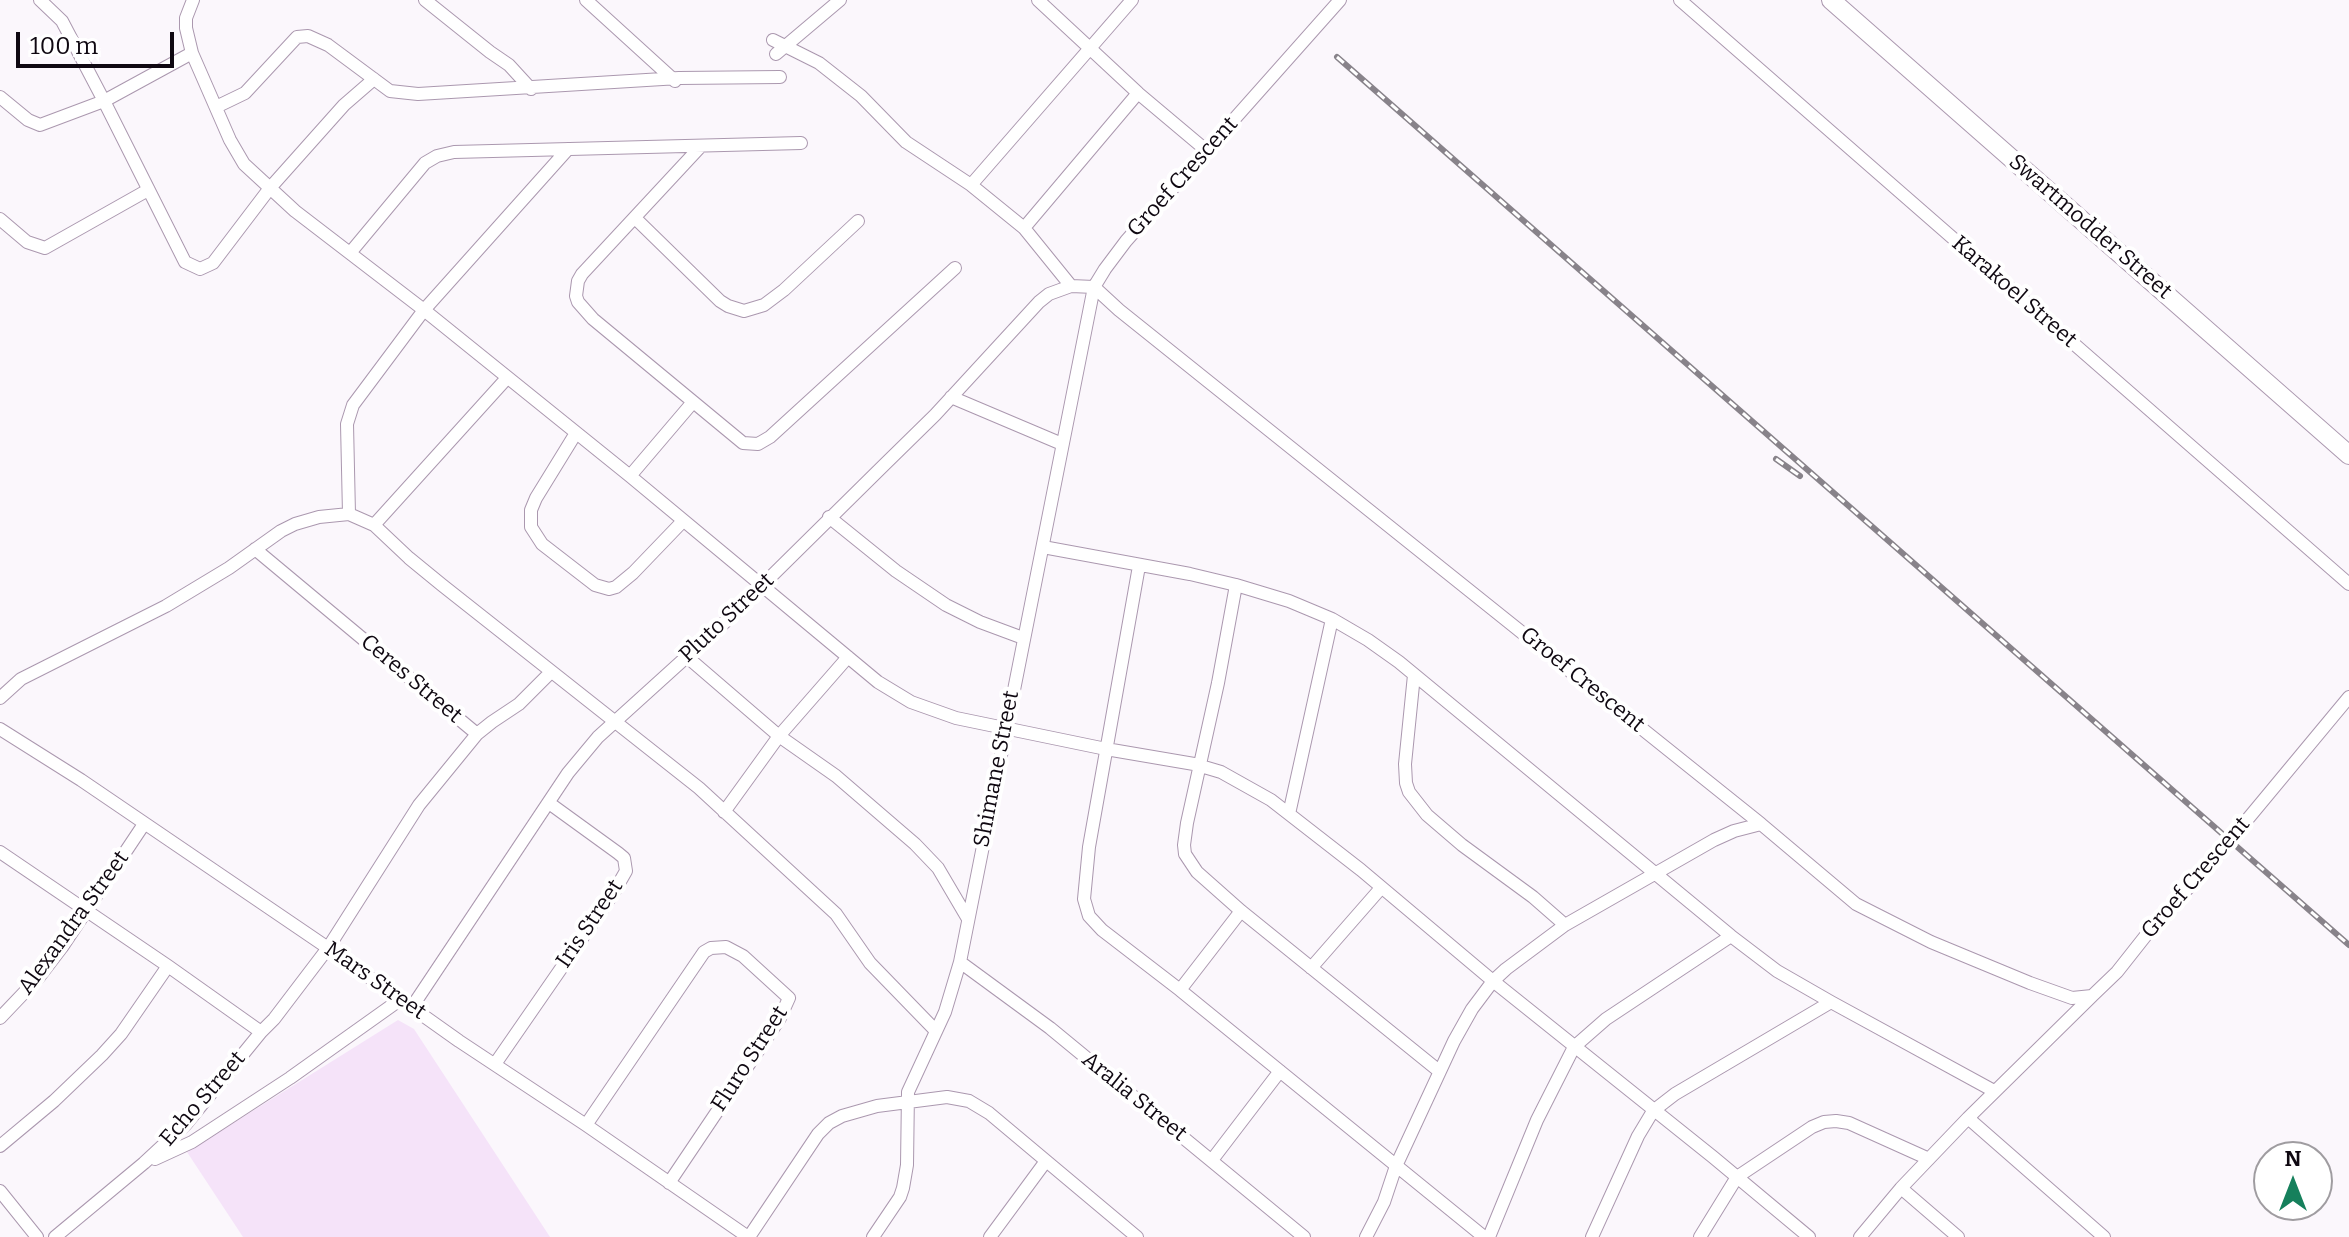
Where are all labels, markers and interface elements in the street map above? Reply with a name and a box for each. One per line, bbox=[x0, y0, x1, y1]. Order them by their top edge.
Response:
scale bar bbox=[20, 16, 178, 66]
text: 100 m bbox=[30, 32, 98, 60]
street label: Groef Crescent bbox=[1122, 112, 1244, 242]
street label: Swartmodder Street bbox=[2003, 149, 2177, 305]
street label: Karakoel Street bbox=[1946, 231, 2082, 353]
street label: Pluto Street bbox=[674, 568, 780, 668]
street label: Groef Crescent bbox=[1515, 622, 1649, 738]
street label: Ceres Street bbox=[355, 629, 467, 729]
street label: Shimane Street bbox=[969, 688, 1025, 850]
street label: Groef Crescent bbox=[2136, 812, 2256, 944]
street label: Alexandra Street bbox=[13, 846, 135, 1000]
street label: Iris Street bbox=[551, 875, 629, 973]
street label: Mars Street bbox=[319, 936, 431, 1026]
street label: Fluro Street bbox=[706, 1001, 794, 1117]
street label: Echo Street bbox=[155, 1046, 251, 1152]
street label: Aralia Street bbox=[1076, 1047, 1192, 1147]
north arrow bbox=[2253, 1141, 2333, 1221]
text: N bbox=[2285, 1145, 2301, 1172]

